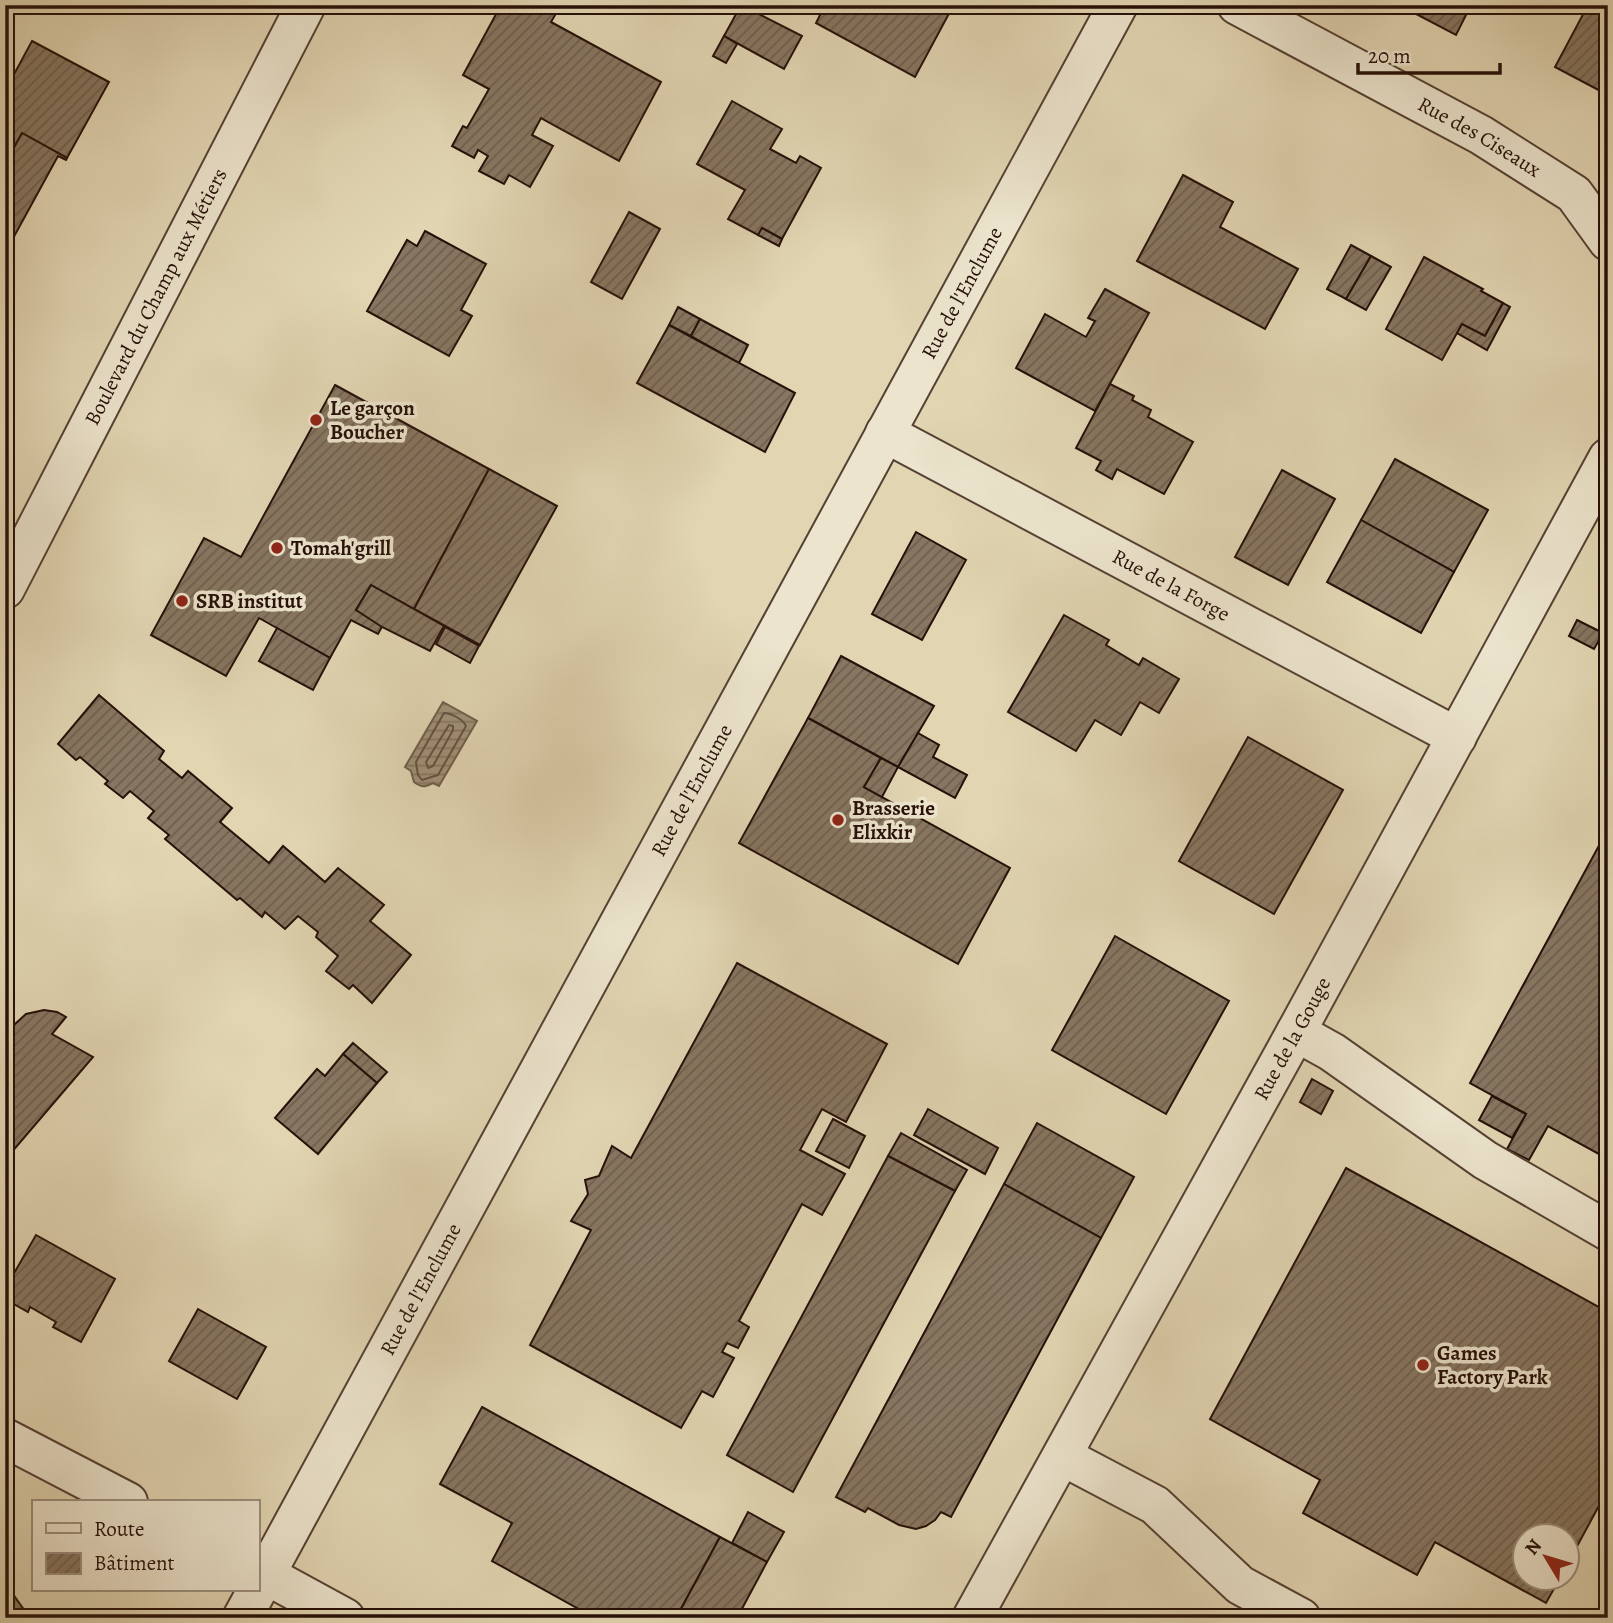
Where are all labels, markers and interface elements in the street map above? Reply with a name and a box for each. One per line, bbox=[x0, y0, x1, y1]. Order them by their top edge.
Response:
scale bar bbox=[1358, 32, 1499, 76]
text: 20 m bbox=[1368, 42, 1411, 70]
street label: Rue des Ciseaux bbox=[1413, 90, 1546, 184]
street label: Boulevard du Champ aux Métiers bbox=[78, 163, 234, 430]
street label: Rue de l'Enclume bbox=[914, 222, 1009, 364]
place label: Le garçon Boucher bbox=[330, 394, 415, 446]
marker: Le garçon Boucher bbox=[308, 412, 324, 428]
place label: Tomah'grill bbox=[291, 534, 391, 562]
marker: Tomah'grill bbox=[269, 540, 285, 556]
street label: Rue de la Forge bbox=[1107, 542, 1235, 628]
place label: SRB institut bbox=[196, 587, 303, 615]
marker: SRB institut bbox=[174, 593, 190, 609]
street label: Rue de l'Enclume bbox=[644, 719, 739, 861]
place label: Brasserie Elixkir bbox=[852, 794, 935, 846]
marker: Brasserie Elixkir bbox=[830, 812, 846, 828]
street label: Rue de la Gouge bbox=[1247, 972, 1337, 1105]
street label: Rue de l'Enclume bbox=[373, 1218, 468, 1360]
place label: Games Factory Park bbox=[1437, 1339, 1548, 1391]
marker: Games Factory Park bbox=[1415, 1357, 1431, 1373]
legend bbox=[32, 1500, 259, 1592]
text: Route bbox=[94, 1515, 144, 1543]
north arrow bbox=[1512, 1522, 1582, 1592]
text: N bbox=[1519, 1534, 1548, 1561]
text: Bâtiment bbox=[94, 1549, 175, 1577]

